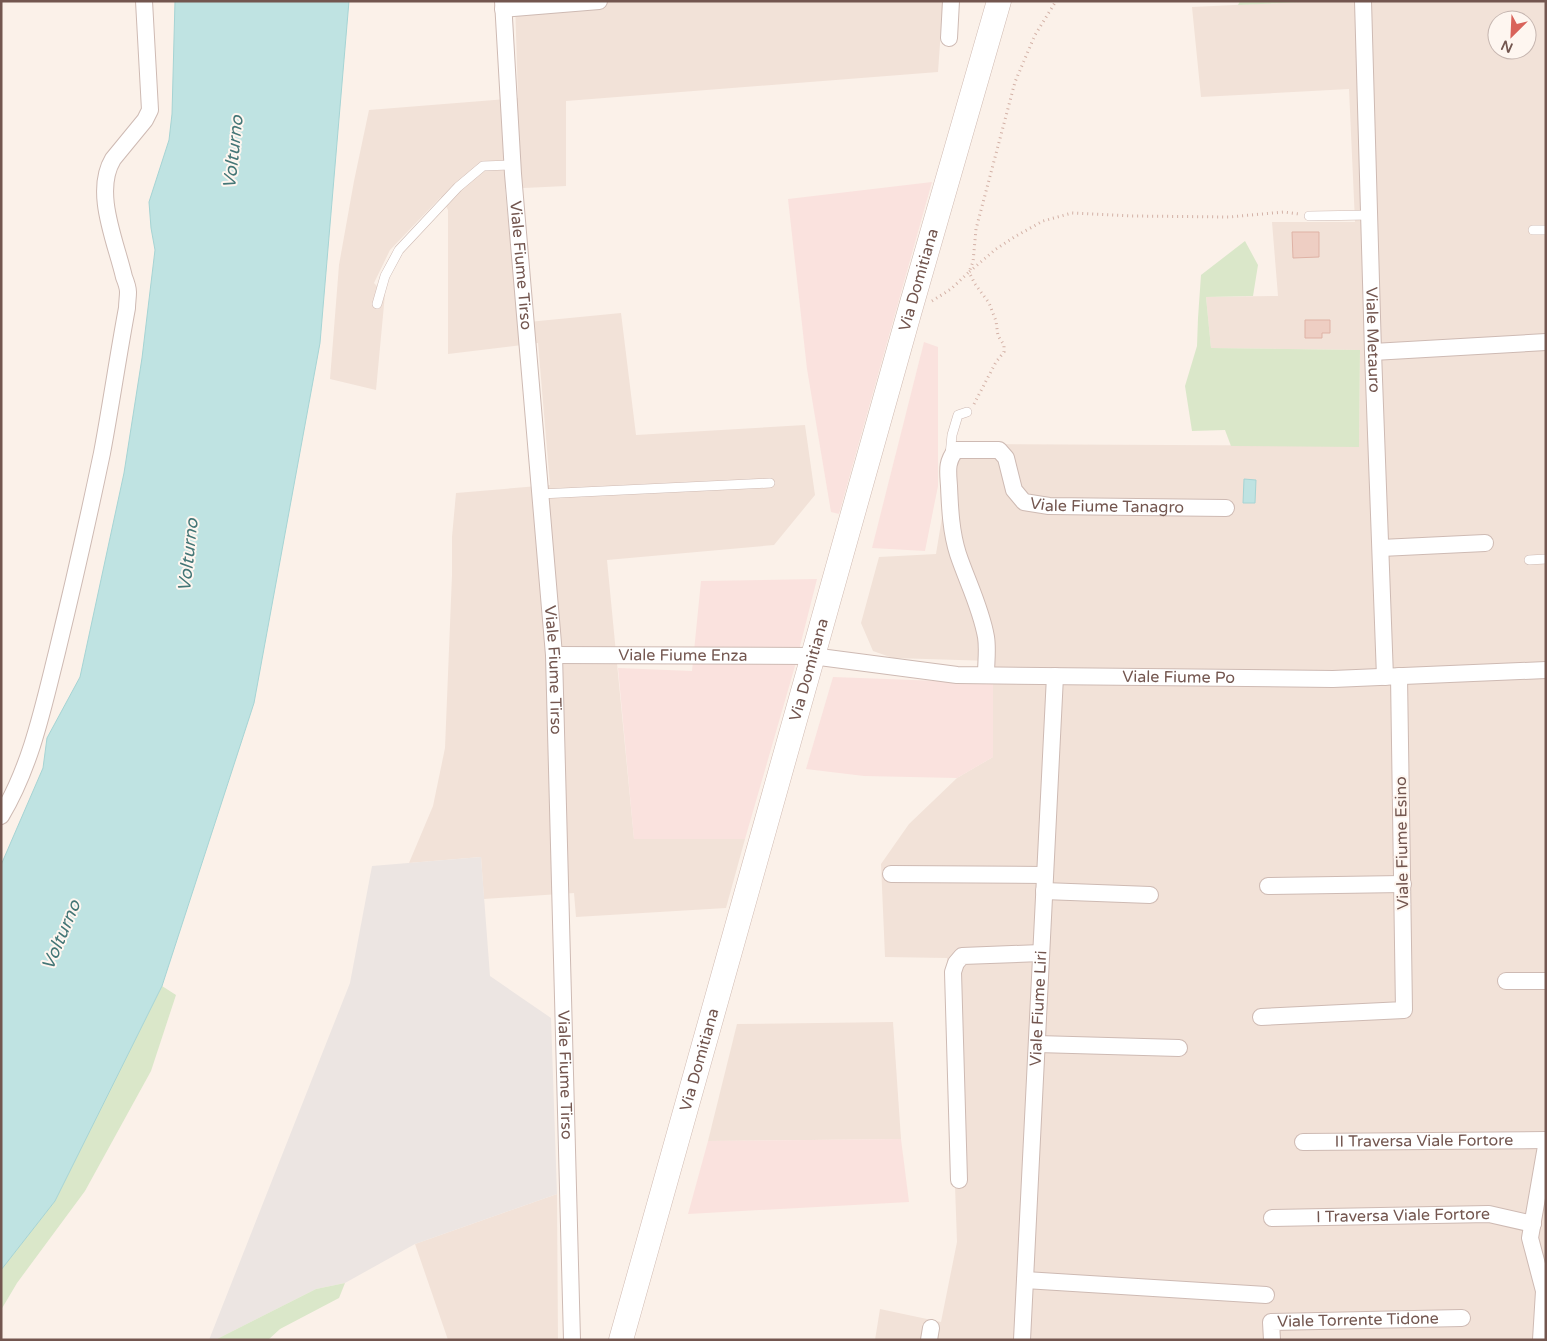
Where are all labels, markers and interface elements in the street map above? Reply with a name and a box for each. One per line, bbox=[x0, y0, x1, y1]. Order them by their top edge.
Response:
north arrow bbox=[1487, 10, 1537, 60]
text: N bbox=[1498, 36, 1516, 56]
water label: Volturno bbox=[218, 113, 248, 190]
street label: Viale Fiume Tirso bbox=[505, 200, 536, 331]
street label: Via Domitiana bbox=[894, 226, 943, 334]
street label: Viale Metauro bbox=[1361, 287, 1384, 393]
street label: Viale Fiume Tanagro bbox=[1028, 493, 1184, 518]
water label: Volturno bbox=[173, 516, 203, 593]
street label: Viale Fiume Tirso bbox=[540, 605, 566, 735]
street label: Via Domitiana bbox=[785, 616, 833, 724]
street label: Viale Fiume Enza bbox=[618, 645, 748, 666]
street label: Viale Fiume Po bbox=[1122, 667, 1235, 688]
street label: Viale Fiume Esino bbox=[1391, 776, 1413, 910]
water label: Volturno bbox=[36, 896, 86, 973]
street label: Viale Fiume Liri bbox=[1026, 950, 1051, 1067]
street label: Via Domitiana bbox=[676, 1006, 724, 1114]
street label: Viale Fiume Tirso bbox=[553, 1010, 577, 1140]
street label: II Traversa Viale Fortore bbox=[1335, 1130, 1513, 1152]
street label: I Traversa Viale Fortore bbox=[1316, 1204, 1490, 1227]
street label: Viale Torrente Tidone bbox=[1277, 1308, 1439, 1332]

